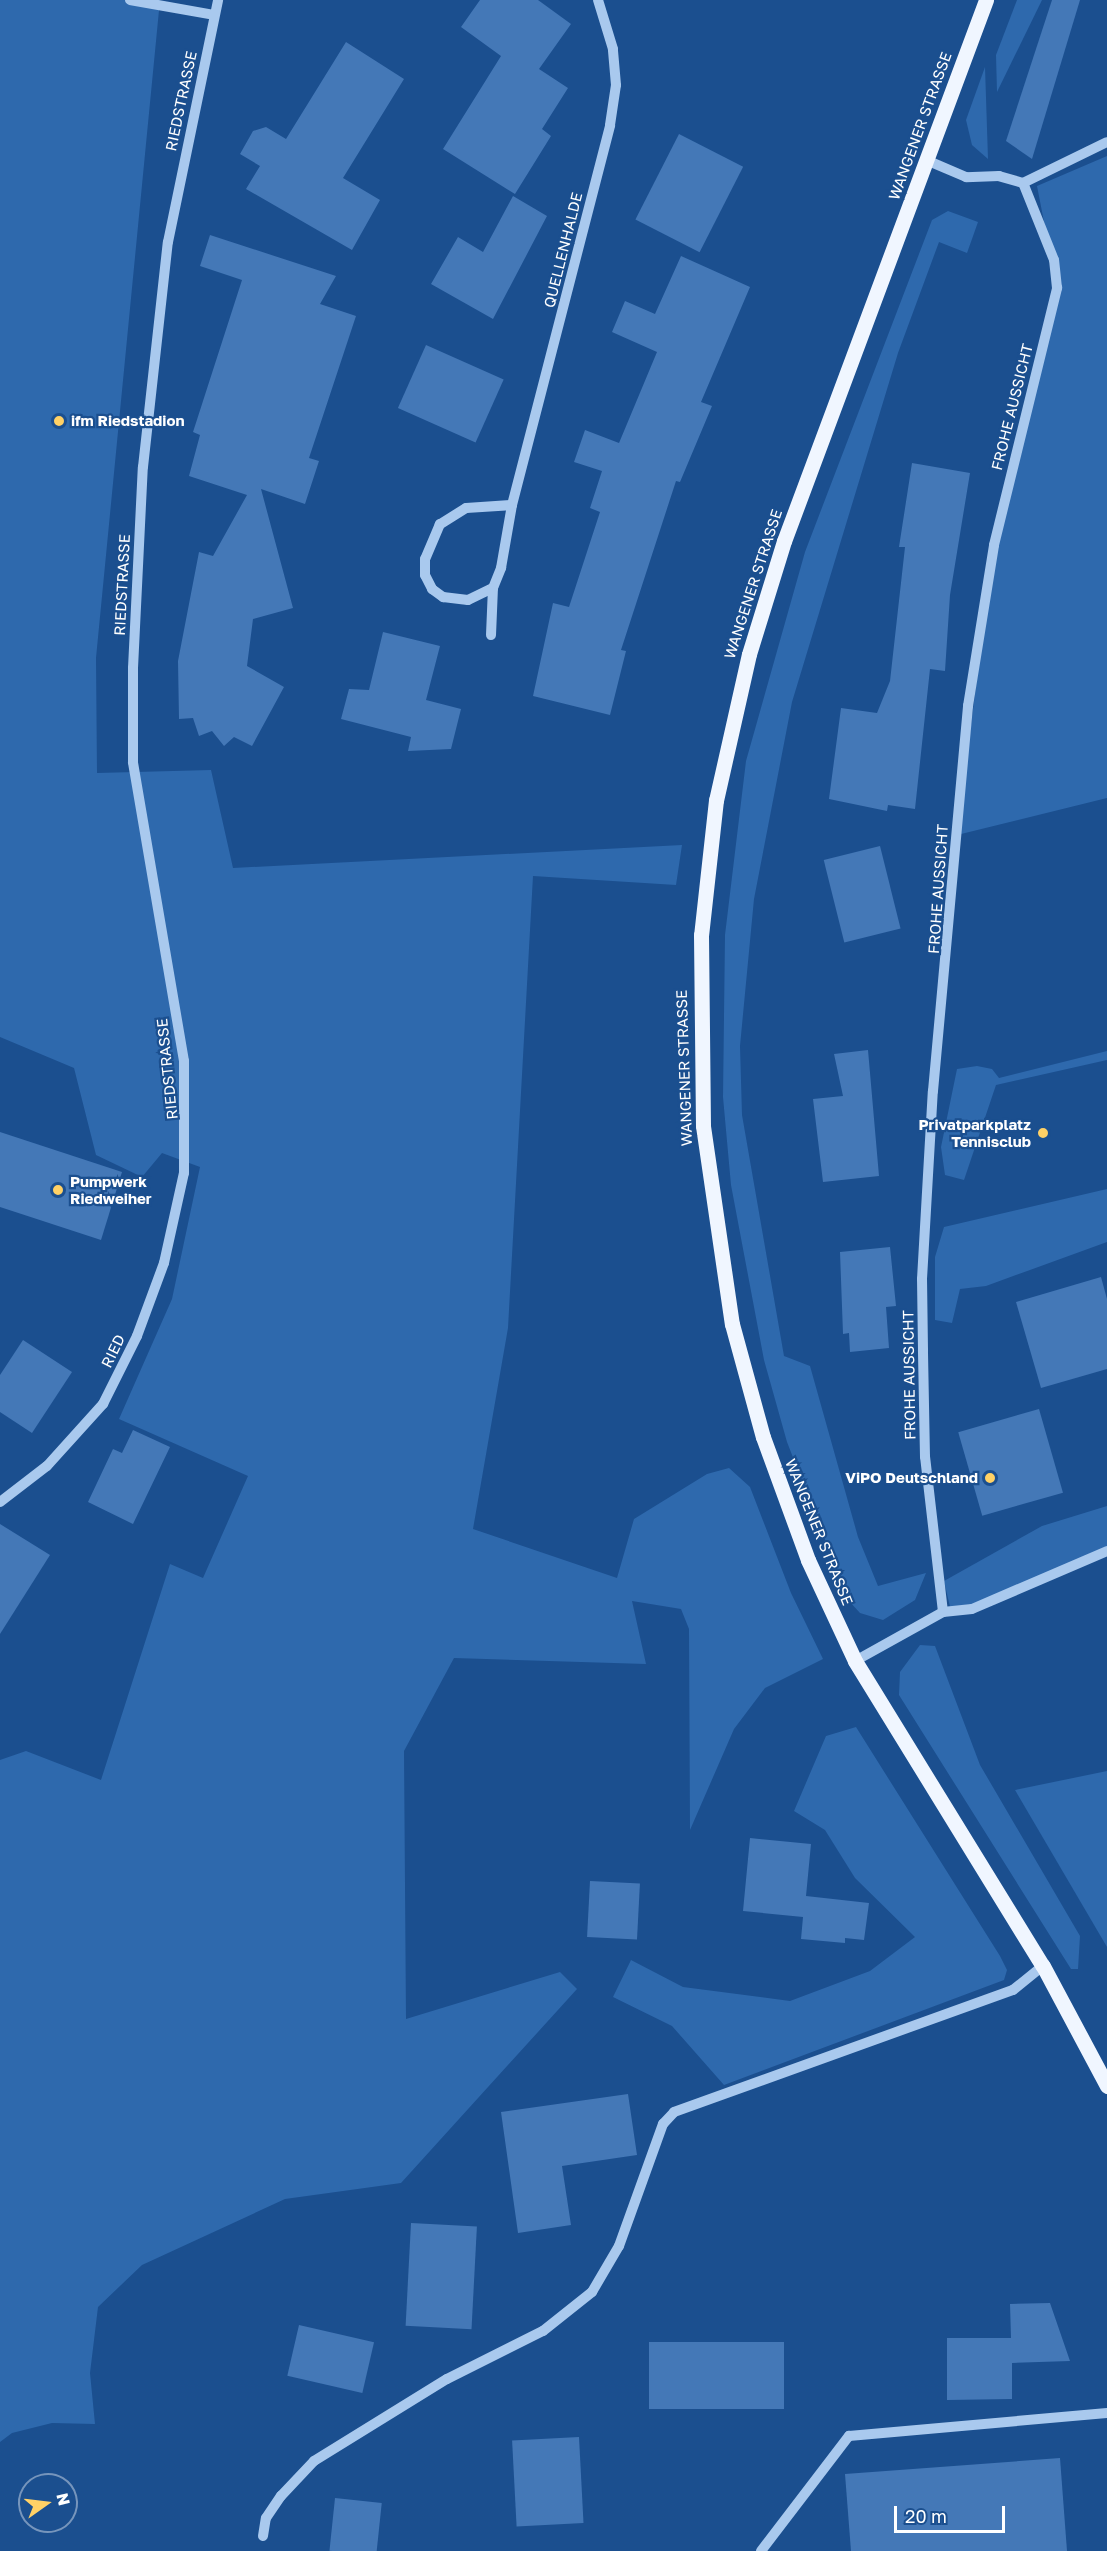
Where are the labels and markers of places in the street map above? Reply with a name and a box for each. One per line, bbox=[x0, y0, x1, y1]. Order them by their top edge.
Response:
place label: ifm Riedstadion bbox=[71, 412, 185, 430]
marker: ifm Riedstadion bbox=[52, 414, 66, 428]
place label: Privatparkplatz Tennisclub bbox=[919, 1115, 1031, 1150]
marker: Privatparkplatz Tennisclub bbox=[1036, 1126, 1050, 1140]
place label: Pumpwerk Riedweiher bbox=[70, 1172, 152, 1207]
marker: Pumpwerk Riedweiher bbox=[51, 1183, 65, 1197]
place label: ViPO Deutschland bbox=[845, 1469, 978, 1487]
marker: ViPO Deutschland bbox=[983, 1471, 997, 1485]

